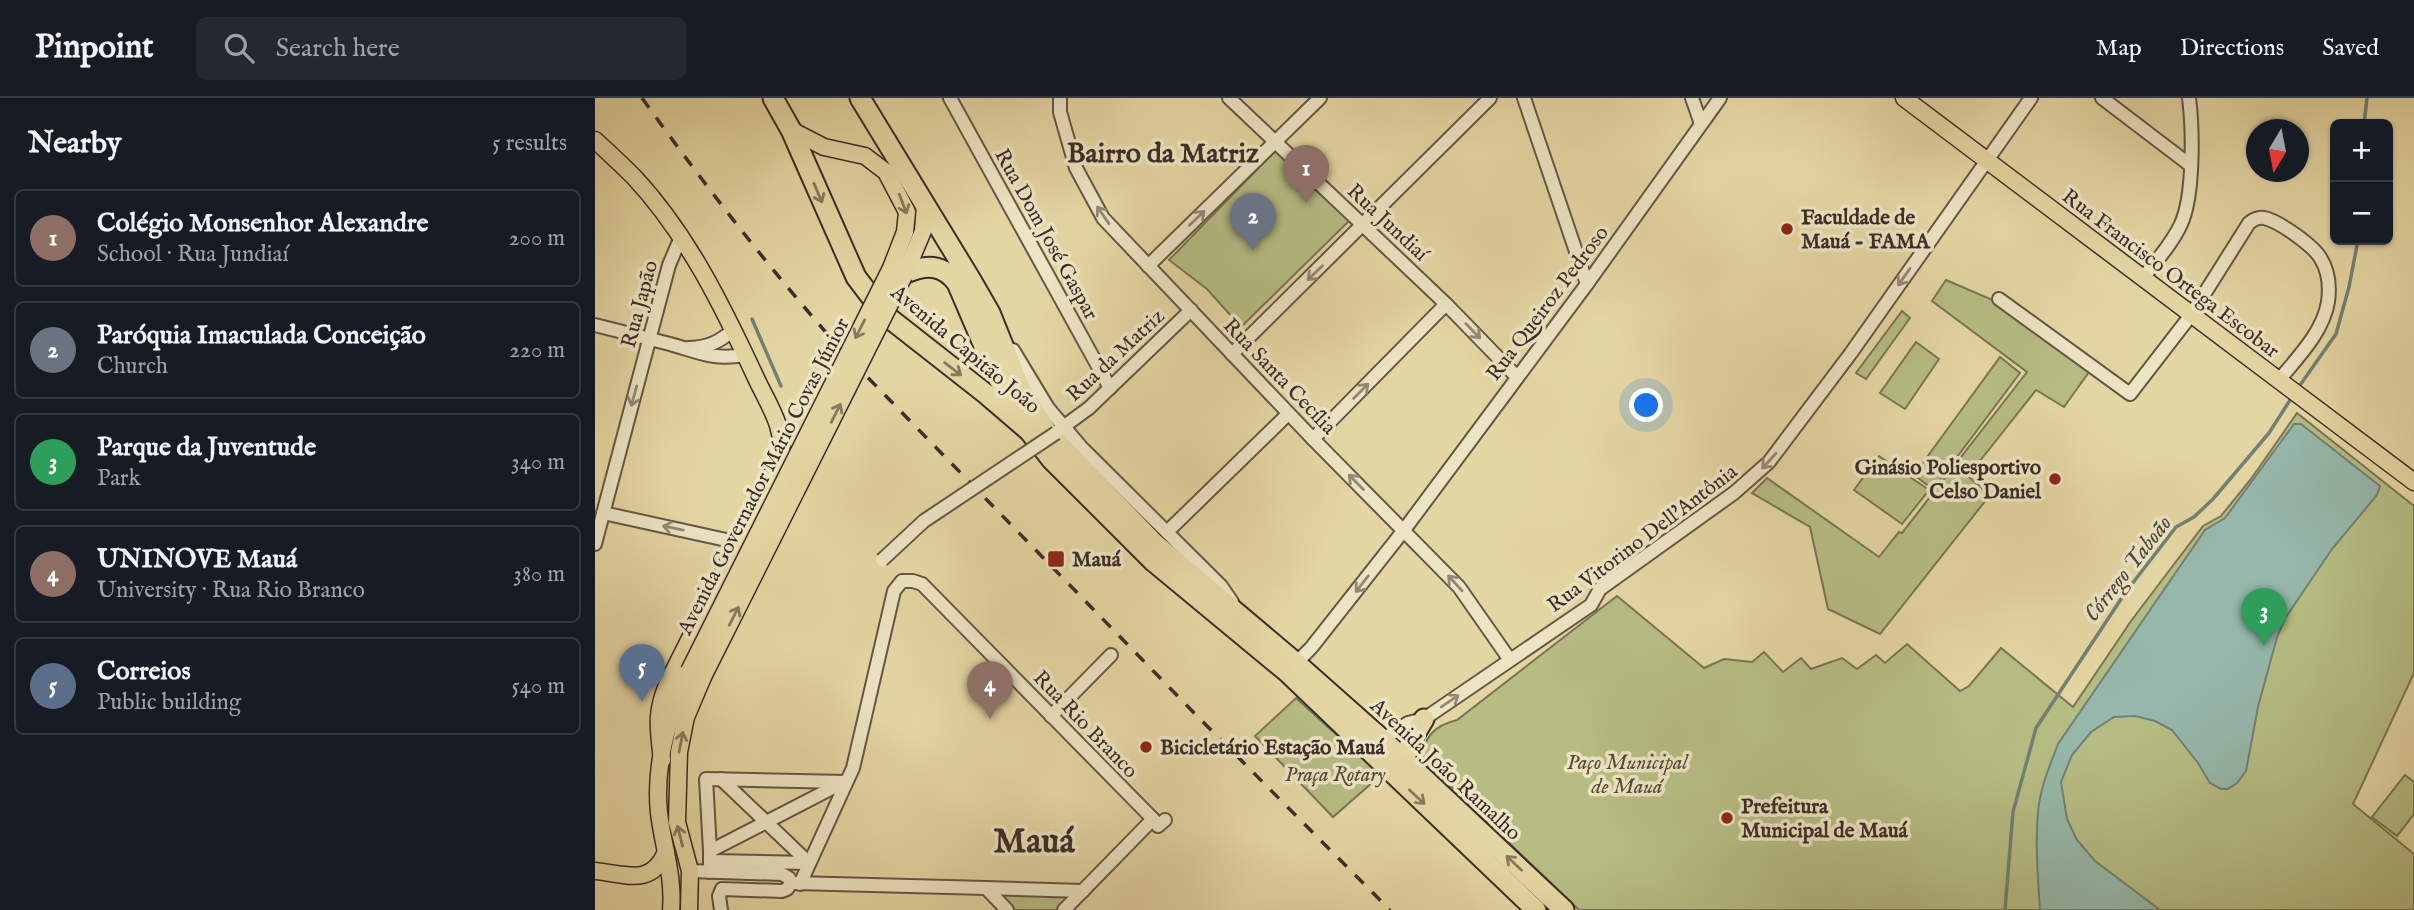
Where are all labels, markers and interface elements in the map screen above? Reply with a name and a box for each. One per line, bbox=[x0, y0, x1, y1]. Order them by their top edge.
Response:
search box bbox=[196, 17, 686, 80]
text: Pinpoint bbox=[35, 27, 154, 69]
icon: search bbox=[220, 29, 258, 67]
text: Search here bbox=[276, 32, 400, 65]
text: Map bbox=[2096, 33, 2142, 64]
text: Directions bbox=[2180, 33, 2284, 64]
text: Saved bbox=[2322, 33, 2379, 64]
north arrow bbox=[2246, 119, 2309, 182]
map controls bbox=[2330, 119, 2393, 245]
button: + bbox=[2330, 119, 2393, 182]
text: Nearby bbox=[28, 125, 121, 163]
text: 5 results bbox=[492, 129, 567, 158]
district label: Bairro da Matriz bbox=[1067, 137, 1259, 172]
street label: Rua Dom José Gaspar bbox=[987, 144, 1104, 325]
pin: 1 bbox=[1283, 145, 1329, 203]
street label: Rua Jundiaí bbox=[1340, 178, 1434, 269]
one-way arrow bbox=[812, 181, 825, 203]
button: − bbox=[2330, 182, 2393, 245]
street label: Rua Francisco Ortega Escobar bbox=[2056, 183, 2285, 365]
one-way arrow bbox=[897, 193, 910, 215]
pin: 2 bbox=[1230, 193, 1276, 251]
place label: Faculdade de Mauá - FAMA bbox=[1801, 205, 1931, 256]
one-way arrow bbox=[1096, 206, 1110, 225]
text: Colégio Monsenhor Alexandre bbox=[97, 207, 428, 240]
one-way arrow bbox=[1188, 210, 1205, 227]
street label: Rua Queiroz Pedroso bbox=[1481, 221, 1615, 387]
marker: Faculdade de Mauá - FAMA bbox=[1779, 221, 1795, 237]
text: 1 bbox=[49, 224, 57, 253]
text: 200 m bbox=[509, 224, 565, 253]
text: School · Rua Jundiaí bbox=[97, 240, 289, 269]
street label: Rua Japão bbox=[616, 258, 665, 351]
one-way arrow bbox=[1307, 264, 1324, 281]
one-way arrow bbox=[1897, 267, 1911, 287]
street label: Avenida Capitão João bbox=[884, 279, 1045, 421]
street label: Rua da Matriz bbox=[1061, 304, 1171, 408]
street label: Avenida Governador Mário Covas Júnior bbox=[672, 313, 857, 641]
street label: Rua Santa Cecília bbox=[1216, 313, 1342, 442]
one-way arrow bbox=[852, 318, 866, 339]
text: Paróquia Imaculada Conceição bbox=[97, 319, 426, 352]
one-way arrow bbox=[1464, 323, 1481, 340]
text: 2 bbox=[48, 336, 58, 365]
text: 220 m bbox=[509, 336, 565, 365]
text: Church bbox=[97, 352, 168, 381]
one-way arrow bbox=[943, 362, 962, 376]
one-way arrow bbox=[1352, 382, 1369, 399]
one-way arrow bbox=[627, 385, 640, 407]
your location bbox=[1629, 388, 1663, 422]
one-way arrow bbox=[829, 403, 843, 424]
text: Parque da Juventude bbox=[97, 431, 316, 464]
text: 3 bbox=[49, 448, 57, 477]
text: 340 m bbox=[511, 448, 565, 477]
one-way arrow bbox=[1761, 452, 1777, 470]
place label: Ginásio Poliesportivo Celso Daniel bbox=[1855, 455, 2042, 506]
street label: Rua Vitorino Dell'Antônia bbox=[1543, 458, 1744, 620]
text: Park bbox=[97, 464, 141, 493]
marker: Ginásio Poliesportivo Celso Daniel bbox=[2047, 471, 2063, 487]
one-way arrow bbox=[1347, 474, 1364, 491]
water label: Córrego Taboão bbox=[2078, 510, 2179, 628]
one-way arrow bbox=[662, 521, 685, 535]
text: UNINOVE Mauá bbox=[97, 543, 297, 576]
place label: Mauá bbox=[1072, 547, 1122, 574]
marker: Mauá bbox=[1046, 549, 1066, 569]
text: 4 bbox=[47, 560, 59, 589]
text: 380 m bbox=[513, 560, 565, 589]
one-way arrow bbox=[1354, 574, 1369, 592]
one-way arrow bbox=[1447, 575, 1463, 593]
text: University · Rua Rio Branco bbox=[97, 576, 365, 605]
pin: 3 bbox=[2241, 588, 2287, 646]
one-way arrow bbox=[727, 606, 741, 627]
pin: 5 bbox=[619, 644, 665, 702]
text: Correios bbox=[97, 655, 191, 688]
pin: 4 bbox=[967, 661, 1013, 719]
street label: Rua Rio Branco bbox=[1027, 665, 1143, 785]
text: 5 bbox=[49, 672, 57, 701]
text: 540 m bbox=[511, 672, 565, 701]
text: Public building bbox=[97, 688, 241, 717]
street label: Avenida João Ramalho bbox=[1363, 692, 1526, 847]
one-way arrow bbox=[1440, 694, 1460, 708]
one-way arrow bbox=[675, 731, 689, 754]
place label: Bicicletário Estação Mauá bbox=[1160, 735, 1386, 762]
marker: Bicicletário Estação Mauá bbox=[1138, 739, 1154, 755]
park label: Paço Municipal de Mauá bbox=[1567, 750, 1689, 801]
park label: Praça Rotary bbox=[1285, 762, 1385, 789]
one-way arrow bbox=[1408, 789, 1425, 806]
place label: Prefeitura Municipal de Mauá bbox=[1741, 794, 1909, 845]
marker: Prefeitura Municipal de Mauá bbox=[1719, 810, 1735, 826]
district label: Mauá bbox=[993, 820, 1076, 865]
one-way arrow bbox=[673, 825, 686, 848]
one-way arrow bbox=[1506, 855, 1523, 872]

